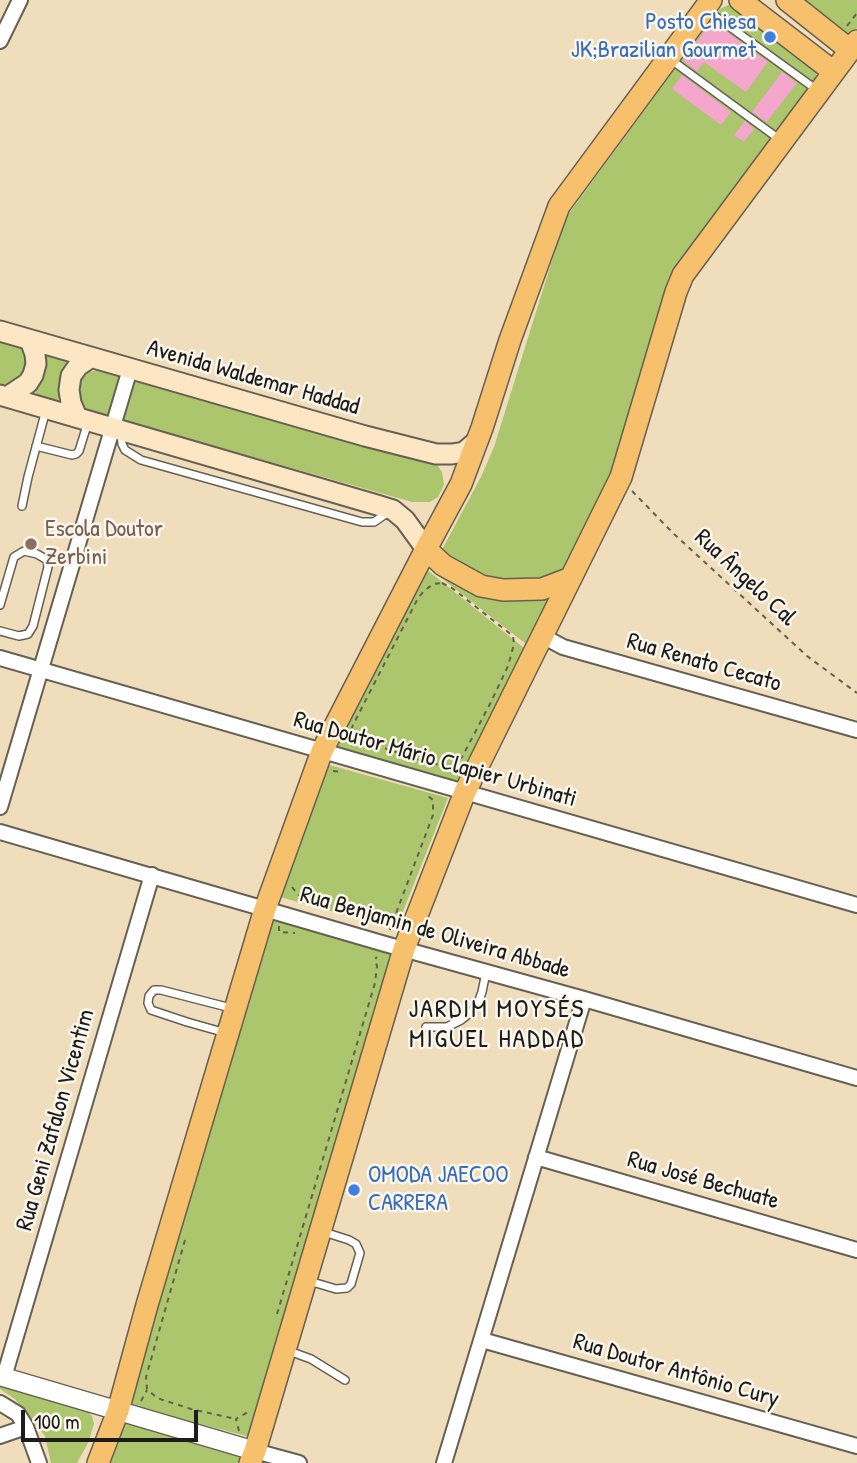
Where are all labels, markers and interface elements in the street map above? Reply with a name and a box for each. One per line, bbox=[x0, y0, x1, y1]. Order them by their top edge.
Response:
place label: Posto Chiesa JK;Brazilian Gourmet bbox=[571, 9, 756, 65]
marker: Posto Chiesa JK;Brazilian Gourmet bbox=[762, 29, 778, 45]
street label: Avenida Waldemar Haddad bbox=[144, 334, 362, 422]
place label: Escola Doutor Zerbini bbox=[45, 516, 163, 572]
street label: Rua Ângelo Cal bbox=[688, 524, 802, 632]
marker: Escola Doutor Zerbini bbox=[23, 536, 39, 552]
street label: Rua Renato Cecato bbox=[624, 627, 784, 699]
street label: Rua Doutor Mário Clapier Urbinati bbox=[290, 706, 580, 814]
street label: Rua Benjamin de Oliveira Abbade bbox=[297, 881, 573, 985]
district label: JARDIM MOYSÉS MIGUEL HADDAD bbox=[410, 994, 584, 1056]
street label: Rua Geni Zafalon Vicentim bbox=[11, 1006, 101, 1234]
street label: Rua José Bechuate bbox=[624, 1146, 782, 1216]
place label: OMODA JAECOO CARRERA bbox=[368, 1162, 509, 1218]
marker: OMODA JAECOO CARRERA bbox=[346, 1182, 362, 1198]
street label: Rua Doutor Antônio Cury bbox=[570, 1328, 782, 1414]
scale bar bbox=[24, 1396, 201, 1440]
text: 100 m bbox=[34, 1407, 80, 1436]

